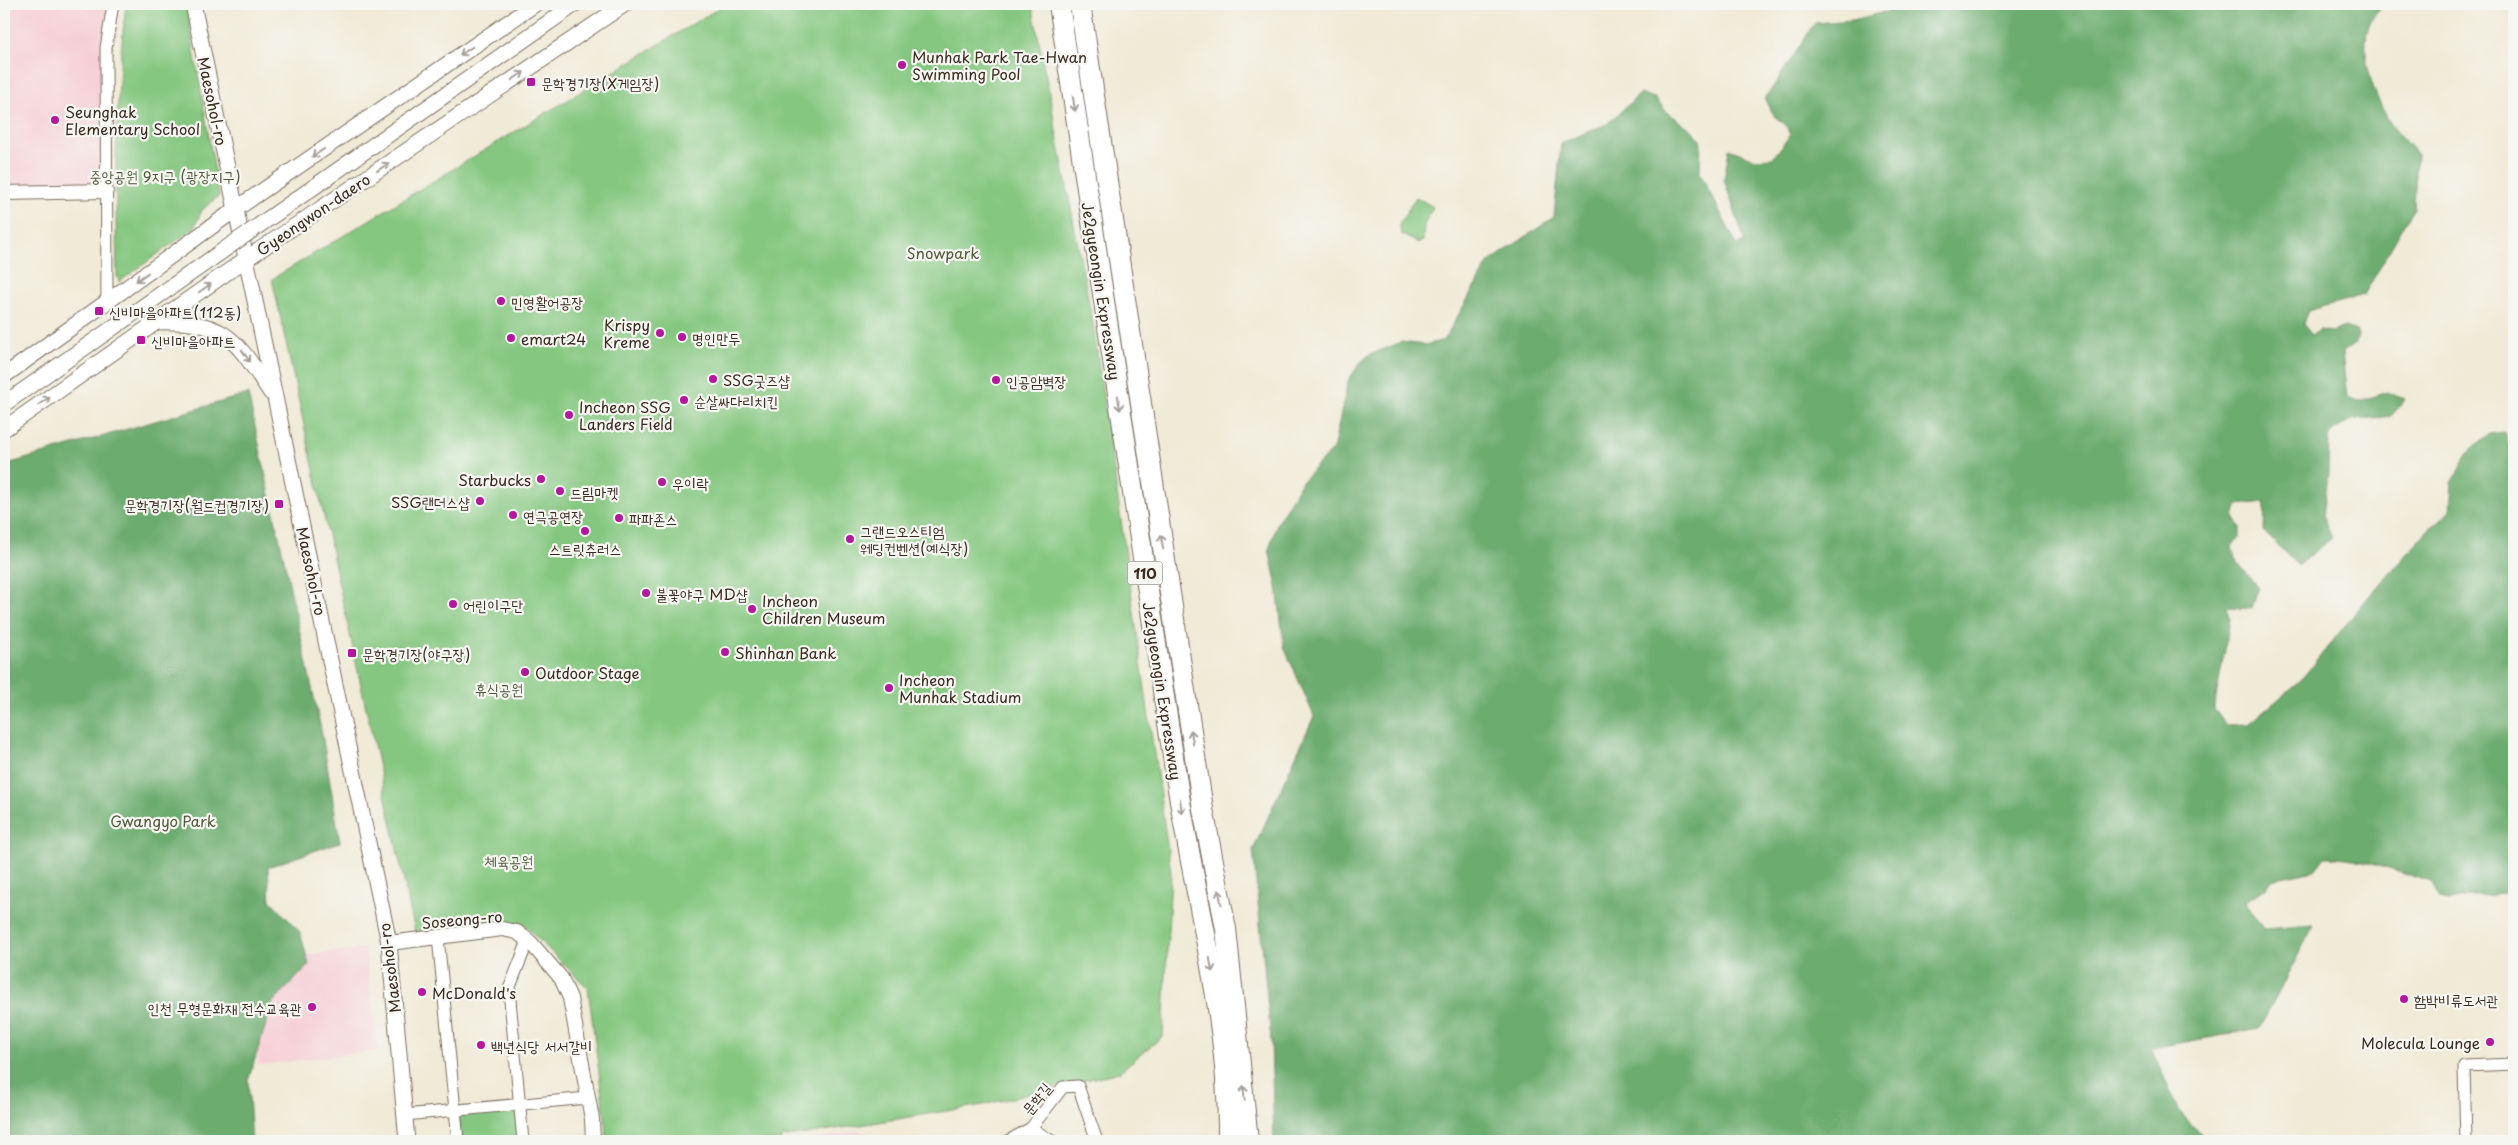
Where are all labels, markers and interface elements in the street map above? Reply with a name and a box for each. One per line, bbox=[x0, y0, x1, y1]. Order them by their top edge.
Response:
place label: Munhak Park Tae-Hwan Swimming Pool bbox=[912, 45, 1087, 85]
one-way arrow bbox=[459, 46, 473, 56]
street label: Maesohol-ro bbox=[192, 54, 234, 148]
marker: Munhak Park Tae-Hwan Swimming Pool bbox=[896, 59, 908, 71]
one-way arrow bbox=[511, 71, 525, 81]
place label: 문학경기장(X게임장) bbox=[541, 71, 659, 94]
marker: 문학경기장(X게임장) bbox=[525, 76, 537, 88]
one-way arrow bbox=[1069, 96, 1079, 112]
place label: Seunghak Elementary School bbox=[65, 100, 200, 140]
marker: Seunghak Elementary School bbox=[49, 114, 61, 126]
one-way arrow bbox=[311, 148, 325, 158]
one-way arrow bbox=[376, 162, 390, 172]
park label: 중앙공원 9지구 (광장지구) bbox=[89, 164, 241, 187]
street label: Gyeongwon-daero bbox=[251, 167, 375, 261]
street label: Je2gyeongin Expressway bbox=[1077, 200, 1127, 382]
park label: Snowpark bbox=[907, 241, 979, 264]
one-way arrow bbox=[136, 271, 149, 282]
one-way arrow bbox=[198, 283, 212, 293]
place label: 민영활어공장 bbox=[511, 290, 583, 313]
marker: 민영활어공장 bbox=[495, 295, 507, 307]
place label: 신비마을아파트(112동) bbox=[109, 300, 241, 323]
marker: 신비마을아파트(112동) bbox=[93, 305, 105, 317]
place label: Krispy Kreme bbox=[604, 313, 650, 353]
place label: 명인만두 bbox=[692, 326, 740, 349]
place label: emart24 bbox=[521, 327, 586, 350]
marker: Krispy Kreme bbox=[654, 327, 666, 339]
place label: 신비마을아파트 bbox=[151, 329, 236, 352]
marker: 명인만두 bbox=[676, 331, 688, 343]
marker: emart24 bbox=[505, 332, 517, 344]
marker: 신비마을아파트 bbox=[135, 334, 147, 346]
one-way arrow bbox=[241, 349, 251, 363]
place label: SSG굿즈샵 bbox=[723, 368, 790, 391]
place label: 인공암벽장 bbox=[1006, 369, 1066, 392]
marker: SSG굿즈샵 bbox=[707, 373, 719, 385]
marker: 인공암벽장 bbox=[990, 374, 1002, 386]
place label: 순살싸다리치킨 bbox=[694, 389, 779, 412]
marker: 순살싸다리치킨 bbox=[678, 394, 690, 406]
place label: Incheon SSG Landers Field bbox=[579, 395, 672, 435]
one-way arrow bbox=[1115, 395, 1125, 411]
one-way arrow bbox=[36, 396, 50, 406]
marker: Incheon SSG Landers Field bbox=[563, 409, 575, 421]
place label: Starbucks bbox=[458, 468, 531, 491]
place label: 우이락 bbox=[672, 471, 709, 494]
marker: Starbucks bbox=[535, 473, 547, 485]
marker: 우이락 bbox=[656, 476, 668, 488]
place label: 드림마켓 bbox=[570, 480, 618, 503]
marker: 드림마켓 bbox=[554, 485, 566, 497]
place label: SSG랜더스샵 bbox=[391, 490, 470, 513]
place label: 문학경기장(월드컵경기장) bbox=[124, 493, 269, 516]
marker: SSG랜더스샵 bbox=[474, 495, 486, 507]
marker: 문학경기장(월드컵경기장) bbox=[273, 498, 285, 510]
place label: 연극공연장 bbox=[523, 504, 583, 527]
place label: 파파존스 bbox=[629, 507, 677, 530]
marker: 연극공연장 bbox=[507, 509, 519, 521]
marker: 파파존스 bbox=[613, 512, 625, 524]
place label: 그랜드오스티엄 웨딩컨벤션(예식장) bbox=[860, 519, 968, 559]
street label: Maesohol-ro bbox=[291, 524, 333, 618]
marker: 스트릿츄러스 bbox=[579, 525, 591, 537]
marker: 그랜드오스티엄 웨딩컨벤션(예식장) bbox=[844, 533, 856, 545]
one-way arrow bbox=[1157, 534, 1167, 550]
place label: 스트릿츄러스 bbox=[549, 537, 621, 560]
road number: 110 bbox=[1128, 562, 1162, 584]
place label: 불꽃야구 MD샵 bbox=[656, 582, 748, 605]
marker: 불꽃야구 MD샵 bbox=[640, 587, 652, 599]
place label: Incheon Children Museum bbox=[762, 589, 886, 629]
place label: 어린이구단 bbox=[463, 593, 523, 616]
marker: 어린이구단 bbox=[447, 598, 459, 610]
street label: Je2gyeongin Expressway bbox=[1138, 600, 1188, 782]
marker: Incheon Children Museum bbox=[746, 603, 758, 615]
place label: Shinhan Bank bbox=[735, 641, 836, 664]
place label: 문학경기장(야구장) bbox=[362, 642, 470, 665]
marker: Shinhan Bank bbox=[719, 646, 731, 658]
marker: 문학경기장(야구장) bbox=[346, 647, 358, 659]
place label: Outdoor Stage bbox=[535, 661, 640, 684]
marker: Outdoor Stage bbox=[519, 666, 531, 678]
place label: Incheon Munhak Stadium bbox=[899, 668, 1022, 708]
park label: 휴식공원 bbox=[475, 677, 523, 700]
marker: Incheon Munhak Stadium bbox=[883, 682, 895, 694]
one-way arrow bbox=[1186, 729, 1196, 745]
one-way arrow bbox=[1176, 797, 1186, 813]
park label: Gwangyo Park bbox=[110, 809, 216, 832]
park label: 체육공원 bbox=[485, 849, 533, 872]
one-way arrow bbox=[1214, 889, 1224, 905]
street label: Soseong-ro bbox=[421, 904, 503, 934]
street label: Maesohol-ro bbox=[372, 922, 406, 1014]
one-way arrow bbox=[1207, 957, 1217, 973]
place label: McDonald's bbox=[432, 981, 516, 1004]
marker: McDonald's bbox=[416, 986, 428, 998]
place label: 함박비류도서관 bbox=[2414, 988, 2499, 1011]
marker: 함박비류도서관 bbox=[2398, 993, 2410, 1005]
place label: 인천 무형문화재 전수교육관 bbox=[147, 996, 302, 1019]
marker: 인천 무형문화재 전수교육관 bbox=[306, 1001, 318, 1013]
place label: Molecula Lounge bbox=[2361, 1031, 2480, 1054]
place label: 백년식당 서서갈비 bbox=[491, 1034, 592, 1057]
marker: Molecula Lounge bbox=[2484, 1036, 2496, 1048]
marker: 백년식당 서서갈비 bbox=[475, 1039, 487, 1051]
street label: 문학길 bbox=[1016, 1077, 1056, 1119]
one-way arrow bbox=[1240, 1085, 1249, 1101]

